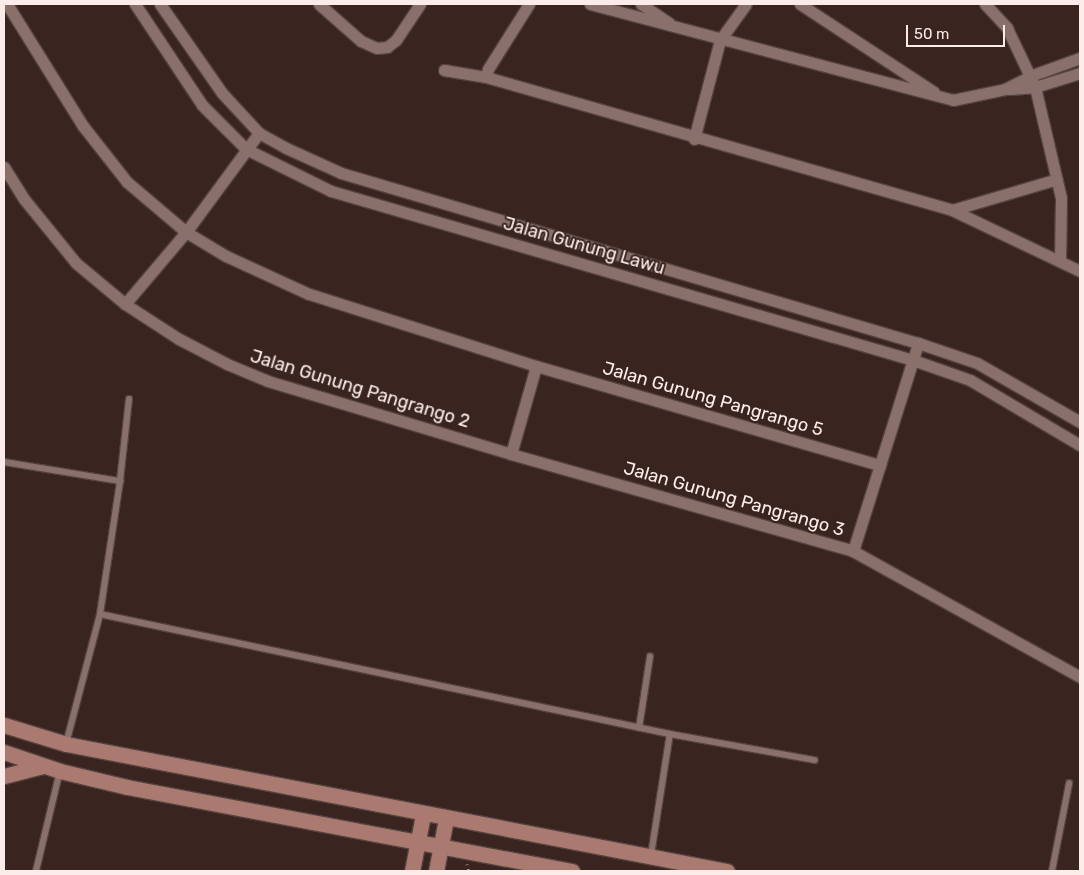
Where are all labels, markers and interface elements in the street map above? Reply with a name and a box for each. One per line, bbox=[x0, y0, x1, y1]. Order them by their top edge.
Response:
scale bar bbox=[909, 15, 1008, 47]
text: 50 m bbox=[914, 25, 949, 43]
street label: Jalan Gunung Lawu bbox=[501, 213, 667, 279]
street label: Jalan Gunung Pangrango 2 bbox=[248, 345, 472, 433]
street label: Jalan Gunung Pangrango 5 bbox=[600, 357, 826, 441]
street label: Jalan Gunung Pangrango 3 bbox=[621, 457, 847, 541]

